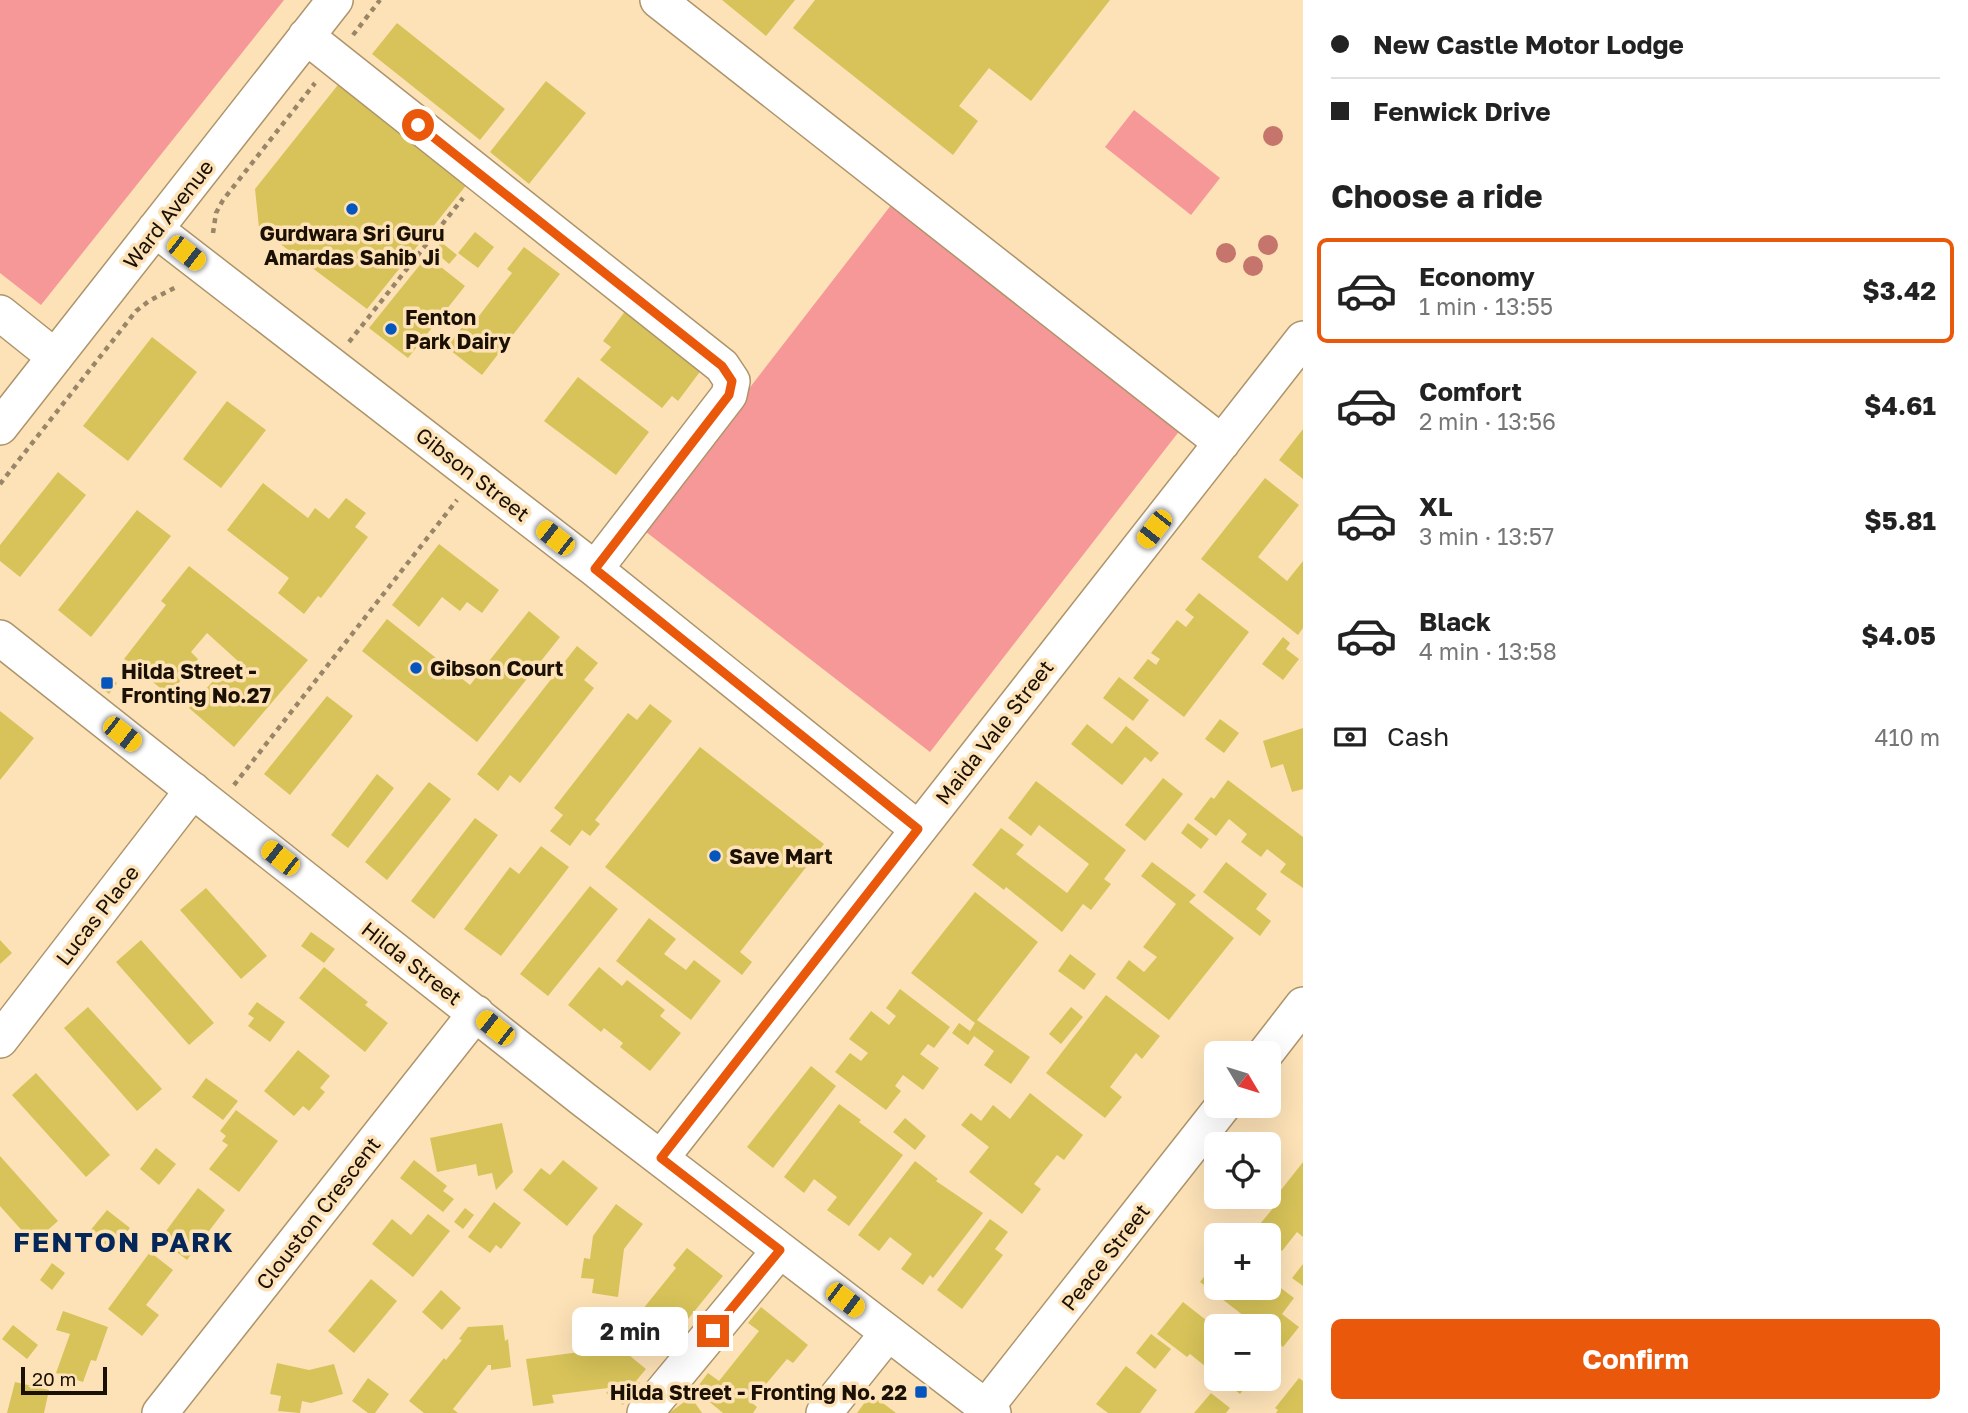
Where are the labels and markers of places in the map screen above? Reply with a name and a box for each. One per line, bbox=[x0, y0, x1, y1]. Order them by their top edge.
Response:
marker: Gurdwara Sri Guru Amardas Sahib Ji bbox=[344, 201, 360, 217]
place label: Gurdwara Sri Guru Amardas Sahib Ji bbox=[260, 220, 445, 270]
place label: Fenton Park Dairy bbox=[405, 304, 511, 354]
marker: Fenton Park Dairy bbox=[383, 321, 399, 337]
place label: Gibson Court bbox=[430, 655, 563, 681]
place label: Hilda Street - Fronting No.27 bbox=[121, 658, 271, 708]
marker: Gibson Court bbox=[408, 660, 424, 676]
marker: Hilda Street - Fronting No.27 bbox=[99, 675, 115, 691]
place label: Save Mart bbox=[729, 843, 833, 869]
marker: Save Mart bbox=[707, 848, 723, 864]
place label: Hilda Street - Fronting No. 22 bbox=[610, 1379, 907, 1405]
marker: Hilda Street - Fronting No. 22 bbox=[913, 1384, 929, 1400]

